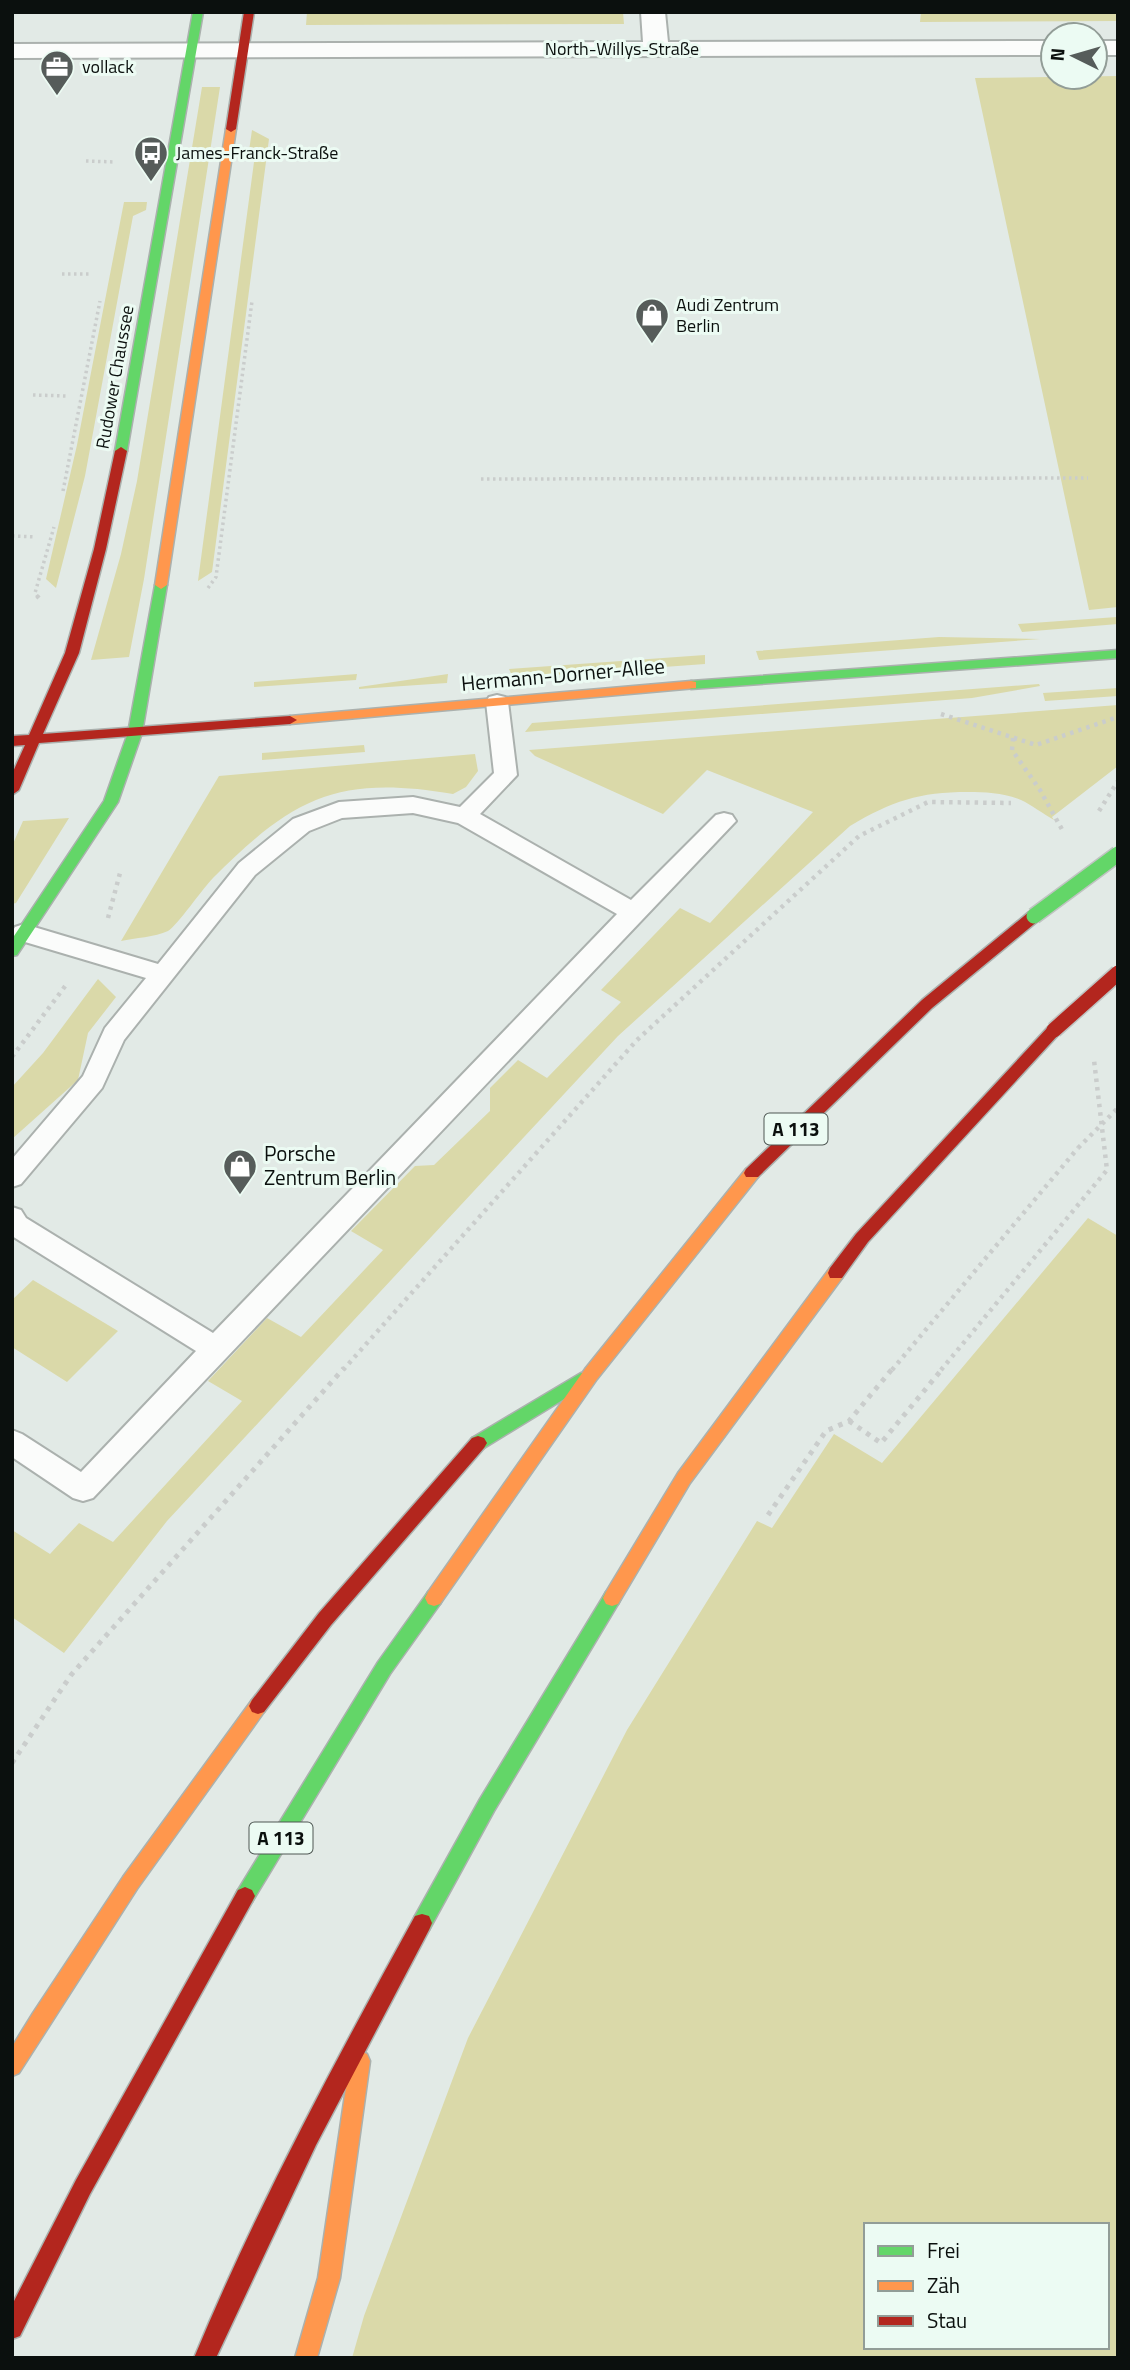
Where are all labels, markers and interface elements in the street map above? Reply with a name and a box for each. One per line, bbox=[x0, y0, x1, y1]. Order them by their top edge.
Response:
north arrow bbox=[1039, 21, 1109, 91]
street label: North-Willys-Straße bbox=[545, 35, 699, 62]
text: N bbox=[1042, 47, 1072, 62]
office icon: vollack bbox=[38, 48, 76, 97]
place label: vollack bbox=[82, 53, 134, 80]
bus stop icon: James-Franck-Straße bbox=[132, 134, 170, 183]
place label: James-Franck-Straße bbox=[176, 139, 338, 166]
place label: Audi Zentrum Berlin bbox=[676, 291, 779, 339]
shop icon: Audi Zentrum Berlin bbox=[633, 296, 671, 345]
street label: Rudower Chaussee bbox=[89, 303, 140, 451]
street label: Hermann-Dorner-Allee bbox=[460, 649, 666, 699]
road number: A 113 bbox=[764, 1114, 828, 1144]
place label: Porsche Zentrum Berlin bbox=[264, 1137, 396, 1193]
shop icon: Porsche Zentrum Berlin bbox=[221, 1147, 259, 1196]
road number: A 113 bbox=[250, 1822, 312, 1854]
legend bbox=[864, 2223, 1109, 2349]
text: Frei bbox=[927, 2234, 960, 2266]
text: Zäh bbox=[927, 2269, 960, 2301]
text: Stau bbox=[927, 2304, 967, 2336]

